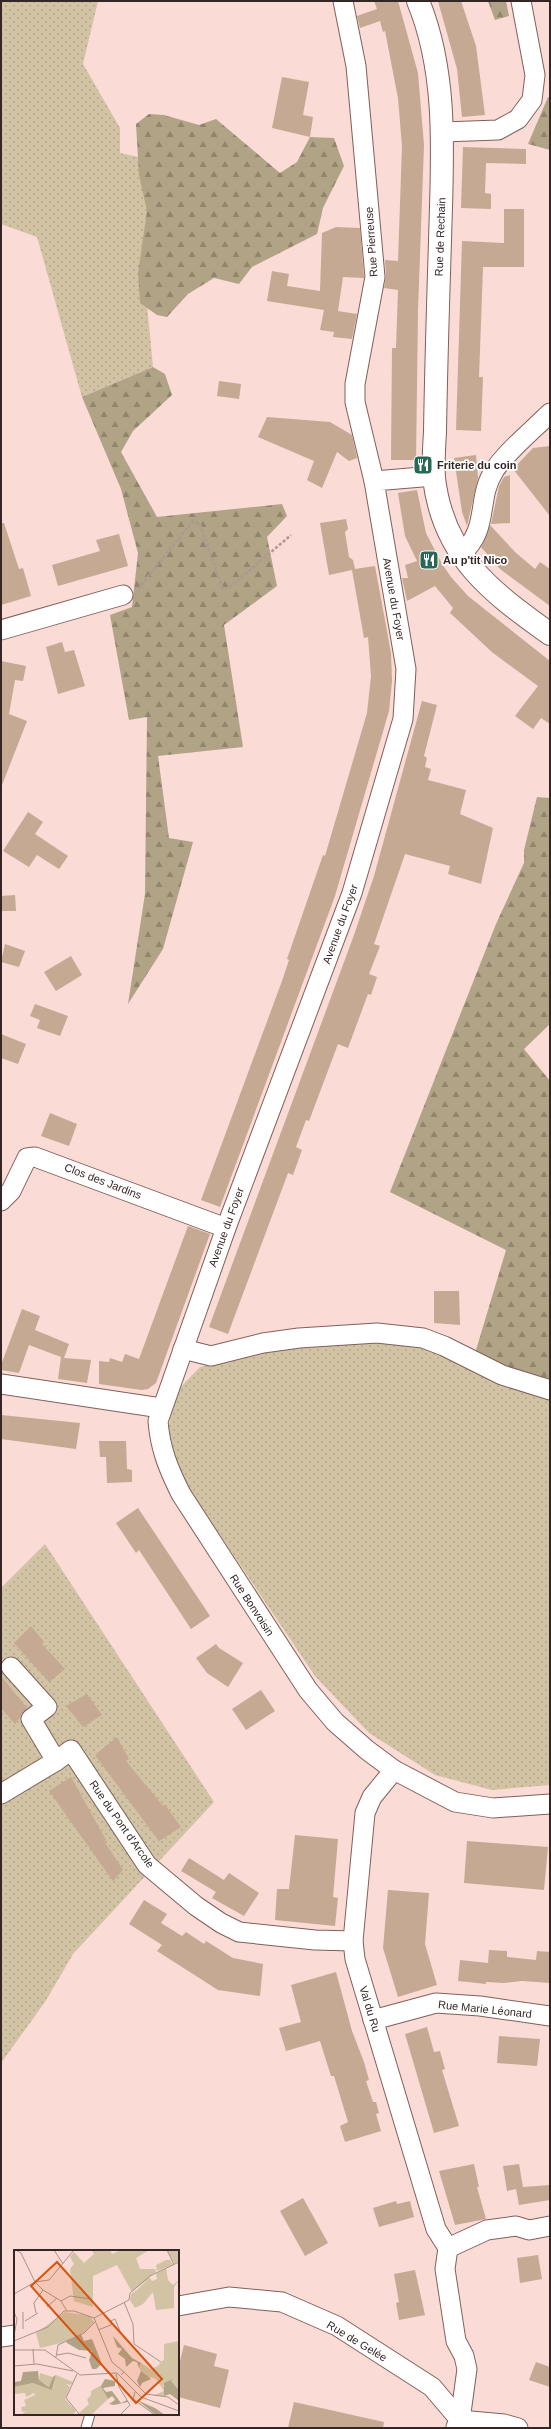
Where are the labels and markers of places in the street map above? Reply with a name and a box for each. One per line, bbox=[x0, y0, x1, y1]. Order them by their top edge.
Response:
restaurant icon: Friterie du coin bbox=[412, 454, 434, 476]
place label: Friterie du coin bbox=[437, 459, 517, 471]
restaurant icon: Au p'tit Nico bbox=[418, 549, 440, 571]
place label: Au p'tit Nico bbox=[443, 554, 508, 566]

